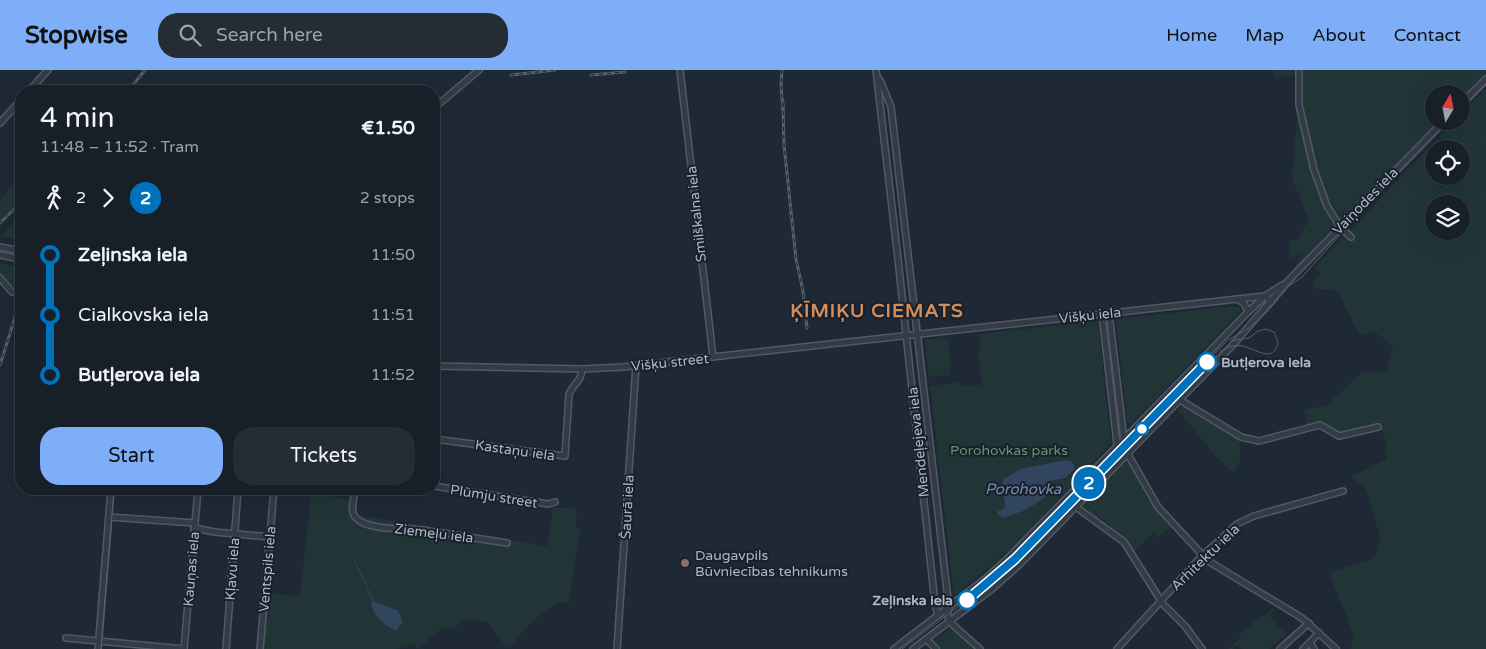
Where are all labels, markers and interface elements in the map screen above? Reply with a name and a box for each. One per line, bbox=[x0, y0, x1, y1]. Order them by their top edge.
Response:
search box bbox=[158, 13, 508, 58]
text: Stopwise bbox=[25, 21, 128, 50]
icon: search bbox=[176, 21, 204, 49]
text: Search here bbox=[216, 24, 323, 46]
text: Home bbox=[1166, 24, 1217, 46]
text: Map bbox=[1245, 24, 1284, 46]
text: About bbox=[1312, 24, 1366, 46]
text: Contact bbox=[1394, 24, 1461, 46]
north arrow bbox=[1425, 85, 1470, 130]
map controls bbox=[1425, 85, 1470, 240]
text: 4 min bbox=[40, 101, 115, 135]
text: €1.50 bbox=[361, 117, 415, 139]
text: 11:48 – 11:52 · Tram bbox=[40, 137, 199, 157]
button: locate bbox=[1425, 140, 1470, 185]
street label: Vaiņodes iela bbox=[1329, 164, 1402, 239]
street label: Smilškalna iela bbox=[683, 165, 710, 263]
icon: walk bbox=[40, 184, 68, 212]
icon: forward bbox=[94, 184, 122, 212]
text: 2 bbox=[140, 187, 151, 209]
text: 2 bbox=[76, 188, 86, 208]
text: 2 stops bbox=[360, 188, 415, 208]
button: layers bbox=[1425, 195, 1470, 240]
text: Zeļinska iela bbox=[78, 244, 188, 266]
text: 11:50 bbox=[371, 245, 415, 265]
district label: ĶĪMIĶU CIEMATS bbox=[790, 300, 964, 323]
text: Cialkovska iela bbox=[78, 304, 209, 326]
street label: Višķu iela bbox=[1058, 304, 1122, 327]
text: 11:51 bbox=[371, 305, 415, 325]
street label: Višķu street bbox=[630, 350, 710, 375]
marker: Butļerova iela bbox=[1197, 352, 1217, 372]
place label: Butļerova iela bbox=[1221, 354, 1311, 371]
text: Butļerova iela bbox=[78, 364, 200, 386]
text: 11:52 bbox=[371, 365, 415, 385]
street label: Mendeļejeva iela bbox=[904, 386, 933, 498]
unlabelled marker bbox=[1135, 422, 1149, 436]
button: Start bbox=[40, 427, 223, 485]
button: Tickets bbox=[233, 427, 415, 485]
street label: Kastaņu iela bbox=[474, 436, 556, 465]
park label: Porohovkas parks bbox=[950, 442, 1068, 459]
line badge: 2 bbox=[1073, 467, 1105, 499]
text: 2 bbox=[1083, 472, 1095, 494]
street label: Šaurā iela bbox=[617, 474, 638, 540]
water label: Porohovka bbox=[985, 480, 1062, 498]
street label: Plūmju street bbox=[449, 481, 539, 512]
street label: Ziemeļu iela bbox=[393, 520, 474, 547]
street label: Arhitektu iela bbox=[1167, 520, 1243, 594]
street label: Ventspils iela bbox=[255, 525, 280, 613]
street label: Kauņas iela bbox=[180, 531, 203, 607]
street label: Kļavu iela bbox=[222, 537, 243, 601]
place label: Daugavpils Būvniecības tehnikums bbox=[695, 547, 848, 580]
marker: Daugavpils Būvniecības tehnikums bbox=[679, 557, 691, 569]
marker: Zeļinska iela bbox=[957, 590, 977, 610]
place label: Zeļinska iela bbox=[872, 592, 953, 609]

